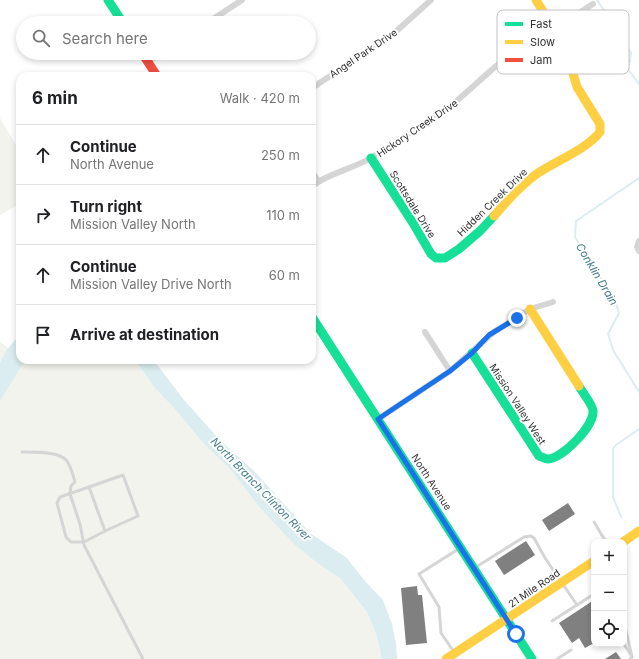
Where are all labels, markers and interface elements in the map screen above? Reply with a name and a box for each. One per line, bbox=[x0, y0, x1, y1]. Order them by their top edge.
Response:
legend bbox=[497, 10, 629, 74]
search box bbox=[16, 16, 316, 60]
text: Fast bbox=[530, 17, 552, 31]
street label: Angel Park Drive bbox=[327, 26, 399, 80]
icon: search bbox=[30, 27, 52, 49]
text: Search here bbox=[62, 29, 148, 48]
text: Slow bbox=[530, 35, 555, 49]
text: Jam bbox=[530, 53, 552, 67]
text: 6 min bbox=[32, 88, 78, 108]
text: Walk · 420 m bbox=[220, 90, 300, 106]
street label: Hickory Creek Drive bbox=[374, 96, 460, 159]
text: Continue bbox=[70, 137, 137, 156]
icon: ahead bbox=[32, 144, 54, 166]
text: 250 m bbox=[261, 147, 300, 163]
text: North Avenue bbox=[70, 156, 154, 172]
street label: Hidden Creek Drive bbox=[455, 166, 529, 238]
street label: Scottsdale Drive bbox=[387, 168, 439, 240]
text: Turn right bbox=[70, 197, 142, 216]
icon: right bbox=[32, 204, 54, 226]
text: 110 m bbox=[266, 207, 300, 223]
text: Mission Valley North bbox=[70, 216, 196, 232]
water label: Conklin Drain bbox=[573, 240, 621, 308]
text: Continue bbox=[70, 257, 137, 276]
icon: ahead bbox=[32, 264, 54, 286]
text: 60 m bbox=[269, 267, 300, 283]
text: Mission Valley Drive North bbox=[70, 276, 232, 292]
route end bbox=[508, 309, 526, 327]
icon: arrive bbox=[32, 324, 54, 346]
text: Arrive at destination bbox=[70, 325, 219, 344]
street label: Mission Valley West bbox=[487, 361, 549, 447]
water label: North Branch Clinton River bbox=[208, 434, 315, 544]
street label: North Avenue bbox=[409, 452, 455, 512]
map controls bbox=[591, 539, 627, 647]
button: + bbox=[591, 539, 627, 575]
street label: 21 Mile Road bbox=[506, 566, 562, 610]
button: − bbox=[591, 575, 627, 611]
button: locate bbox=[591, 611, 627, 647]
route start bbox=[507, 625, 525, 643]

